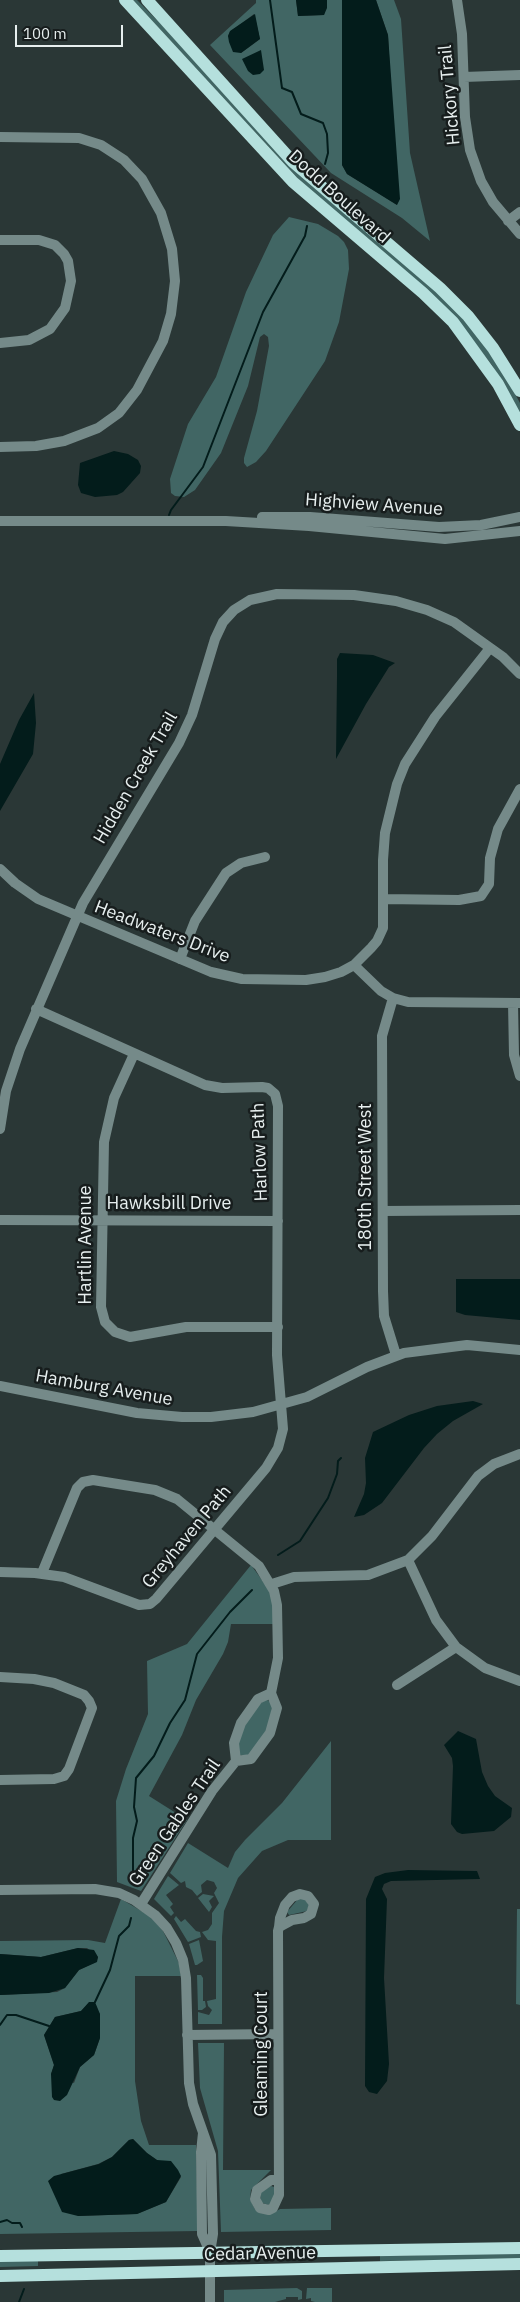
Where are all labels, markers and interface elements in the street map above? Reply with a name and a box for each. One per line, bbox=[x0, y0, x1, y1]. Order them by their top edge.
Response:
scale bar bbox=[18, 15, 125, 47]
text: 100 m bbox=[23, 24, 67, 43]
street label: Hickory Trail bbox=[435, 44, 465, 146]
street label: Dodd Boulevard bbox=[284, 146, 394, 248]
street label: Highview Avenue bbox=[304, 489, 444, 521]
street label: Hidden Creek Trail bbox=[89, 708, 183, 848]
street label: Headwaters Drive bbox=[91, 896, 233, 968]
street label: Harlow Path bbox=[247, 1102, 273, 1202]
street label: 180th Street West bbox=[355, 1103, 377, 1251]
street label: Hartlin Avenue bbox=[75, 1185, 97, 1305]
street label: Hawksbill Drive bbox=[107, 1193, 231, 1215]
street label: Hamburg Avenue bbox=[34, 1365, 174, 1411]
street label: Greyhaven Path bbox=[138, 1481, 236, 1593]
street label: Green Gables Trail bbox=[124, 1755, 226, 1891]
street label: Gleaming Court bbox=[251, 1991, 273, 2117]
street label: Cedar Avenue bbox=[204, 2242, 316, 2266]

